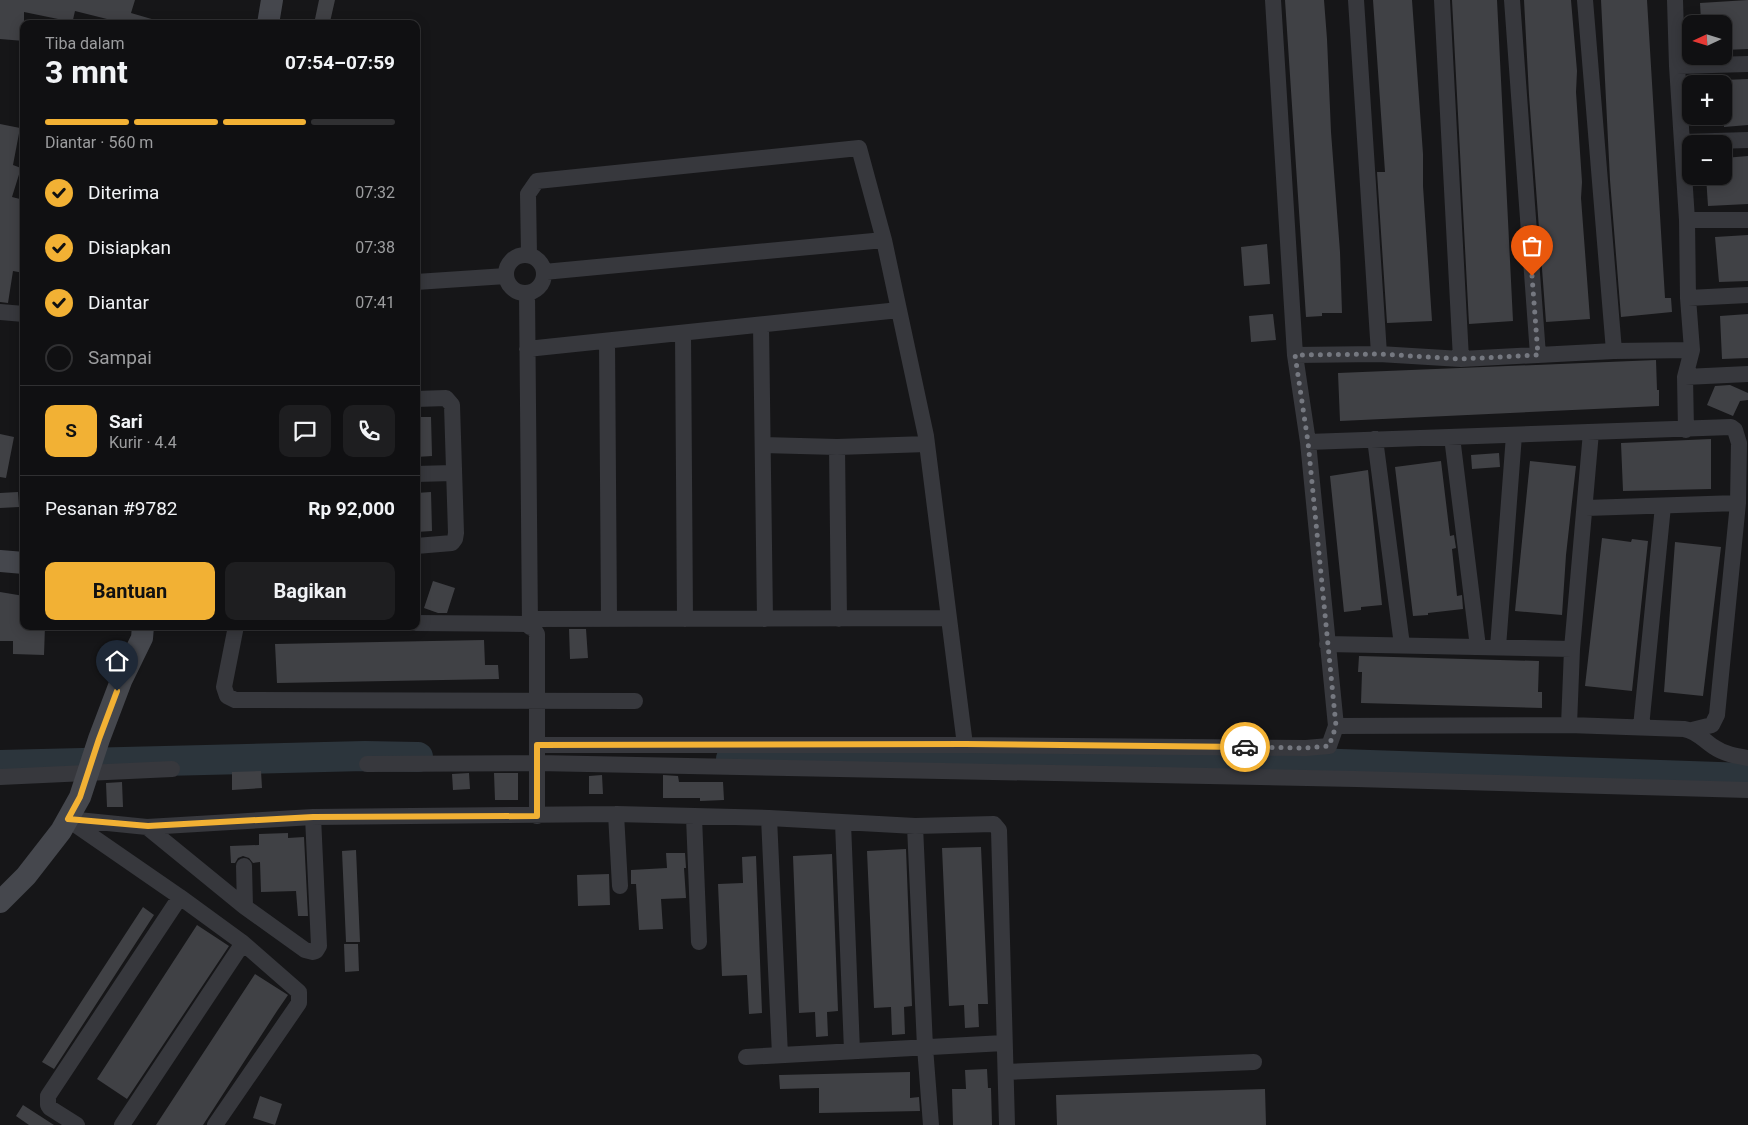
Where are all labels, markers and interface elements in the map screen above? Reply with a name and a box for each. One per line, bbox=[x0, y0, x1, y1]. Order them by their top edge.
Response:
north arrow bbox=[1682, 15, 1732, 65]
map controls bbox=[1682, 15, 1732, 185]
text: Tiba dalam bbox=[45, 34, 124, 53]
text: 07:54–07:59 bbox=[285, 51, 395, 74]
text: 3 mnt bbox=[45, 53, 128, 91]
button: + bbox=[1682, 75, 1732, 125]
text: Diantar · 560 m bbox=[45, 133, 153, 152]
button: − bbox=[1682, 135, 1732, 185]
icon: check bbox=[45, 179, 73, 207]
text: Diterima bbox=[88, 181, 159, 204]
text: 07:32 bbox=[355, 183, 395, 202]
pin bbox=[1511, 225, 1553, 276]
icon: bag bbox=[1518, 232, 1546, 260]
icon: check bbox=[45, 234, 73, 262]
text: Disiapkan bbox=[88, 236, 171, 259]
text: 07:38 bbox=[355, 238, 395, 257]
icon: check bbox=[45, 289, 73, 317]
text: Diantar bbox=[88, 291, 149, 314]
text: 07:41 bbox=[355, 293, 395, 312]
text: Sampai bbox=[88, 346, 152, 369]
button: chat bbox=[279, 405, 331, 457]
button: phone bbox=[343, 405, 395, 457]
text: Sari bbox=[109, 410, 143, 433]
text: S bbox=[65, 419, 77, 442]
text: Kurir · 4.4 bbox=[109, 433, 177, 452]
text: Pesanan #9782 bbox=[45, 497, 178, 520]
text: Rp 92,000 bbox=[308, 497, 395, 520]
button: Bantuan bbox=[45, 562, 215, 620]
button: Bagikan bbox=[225, 562, 395, 620]
pin bbox=[96, 640, 138, 691]
icon: home bbox=[103, 647, 131, 675]
courier bbox=[1220, 722, 1270, 772]
icon: car bbox=[1231, 733, 1259, 761]

